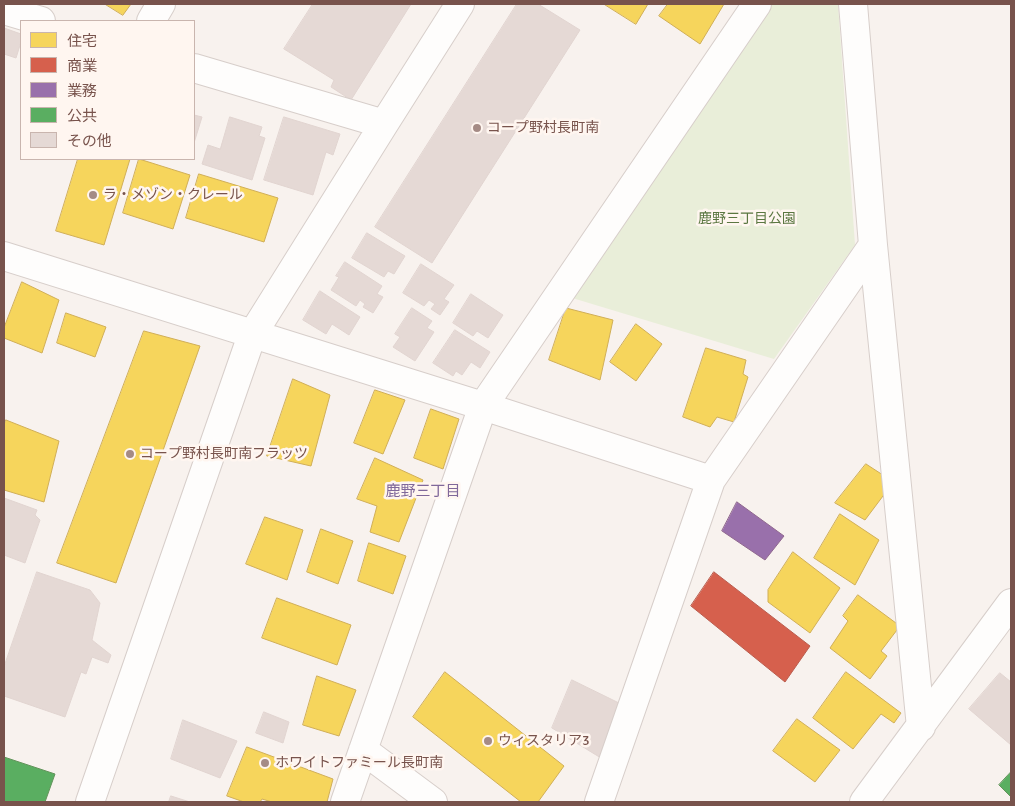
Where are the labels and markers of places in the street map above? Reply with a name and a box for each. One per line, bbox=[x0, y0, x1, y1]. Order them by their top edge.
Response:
place label: コープ野村長町南 bbox=[487, 120, 599, 136]
marker: コープ野村長町南 bbox=[471, 122, 483, 134]
place label: ラ・メゾン・クレール bbox=[103, 187, 243, 203]
marker: ラ・メゾン・クレール bbox=[87, 189, 99, 201]
place label: コープ野村長町南フラッツ bbox=[140, 446, 308, 462]
marker: コープ野村長町南フラッツ bbox=[124, 448, 136, 460]
place label: ウィスタリア3 bbox=[498, 733, 590, 749]
marker: ウィスタリア3 bbox=[482, 735, 494, 747]
place label: ホワイトファミール長町南 bbox=[275, 755, 443, 771]
marker: ホワイトファミール長町南 bbox=[259, 757, 271, 769]

